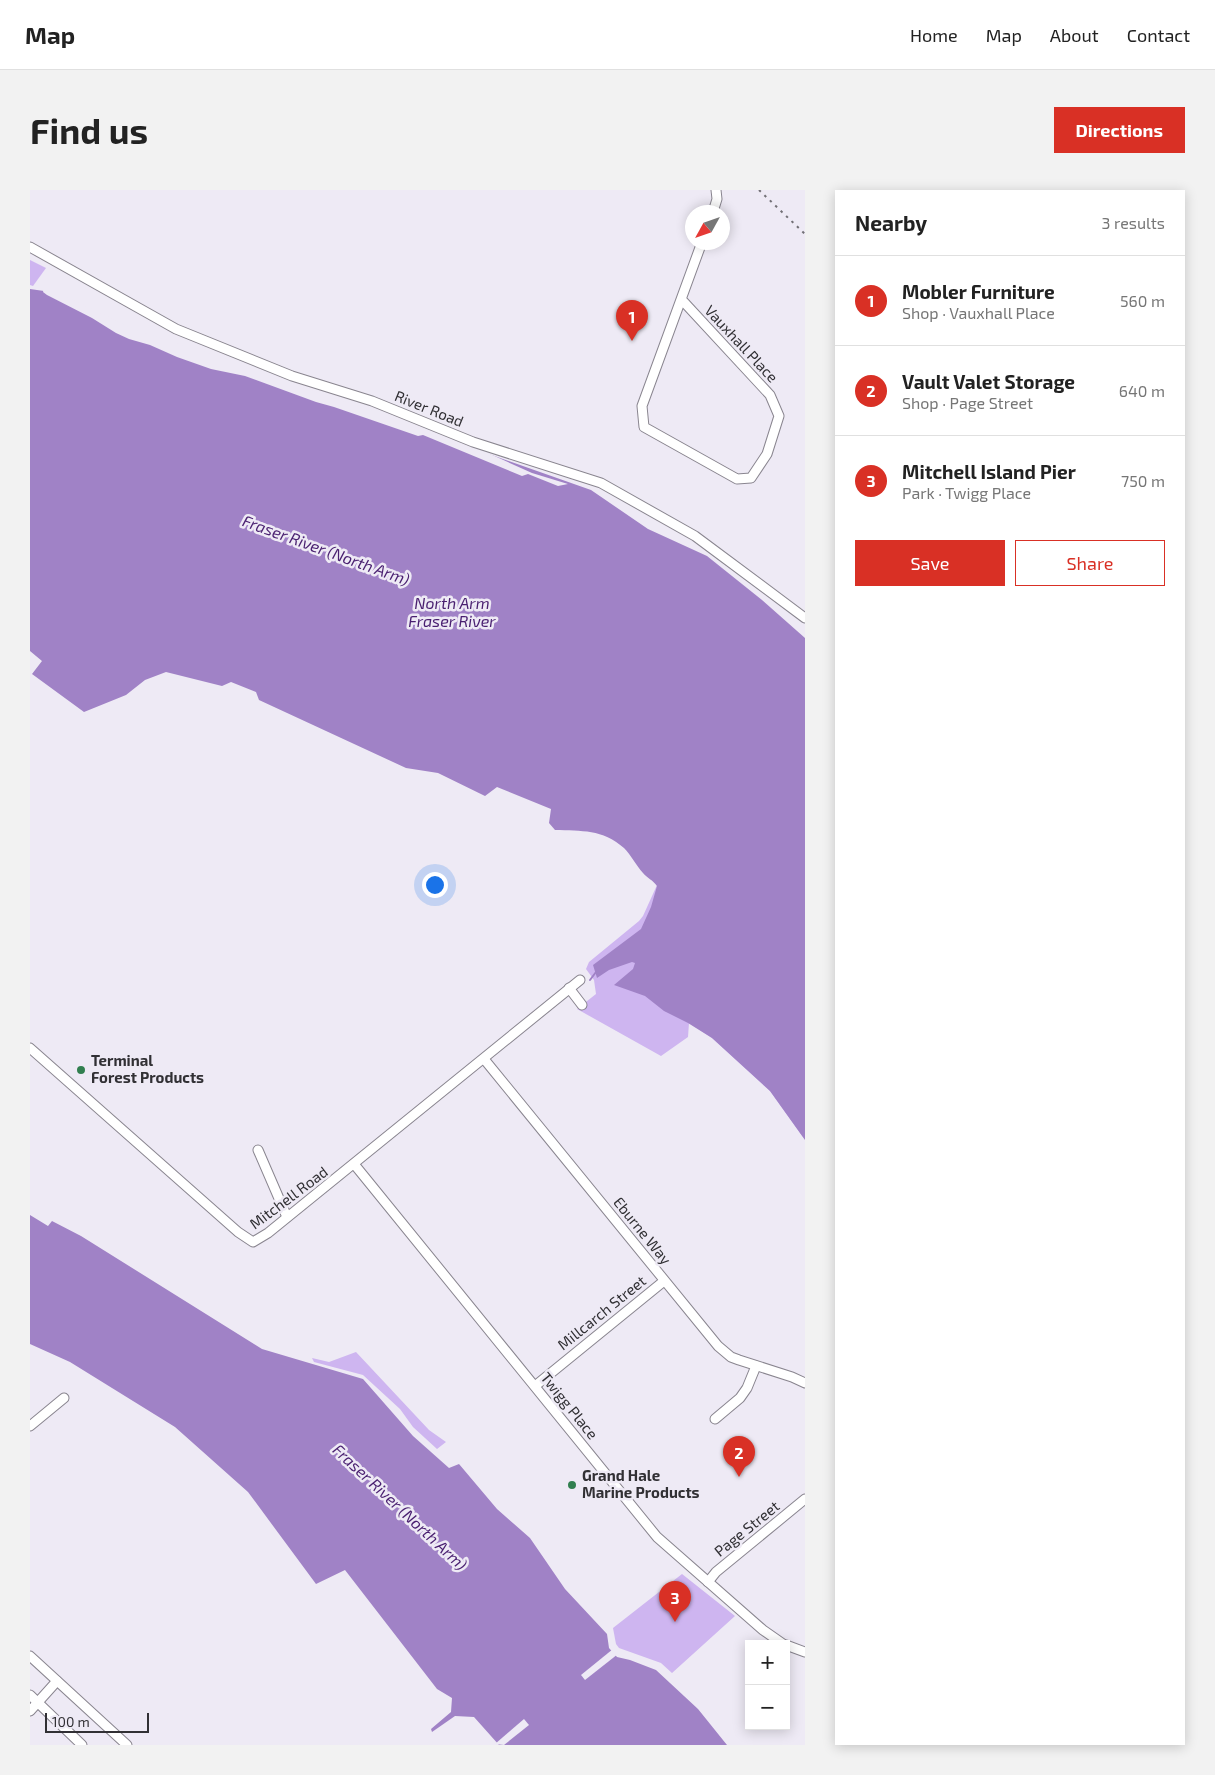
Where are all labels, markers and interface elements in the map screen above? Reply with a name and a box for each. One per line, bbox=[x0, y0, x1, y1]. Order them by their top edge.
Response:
text: Map bbox=[25, 20, 75, 49]
text: Home bbox=[910, 24, 958, 46]
text: Map bbox=[986, 24, 1022, 46]
text: About bbox=[1050, 24, 1099, 46]
text: Contact bbox=[1127, 24, 1190, 46]
button: Directions bbox=[1054, 107, 1185, 153]
text: Find us bbox=[30, 109, 148, 151]
north arrow bbox=[685, 205, 730, 250]
text: Nearby bbox=[855, 210, 927, 235]
text: 3 results bbox=[1102, 213, 1165, 232]
text: Mobler Furniture bbox=[902, 280, 1055, 303]
text: 1 bbox=[868, 291, 874, 310]
text: 560 m bbox=[1120, 291, 1165, 310]
pin: 1 bbox=[616, 300, 648, 341]
street label: Vauxhall Place bbox=[701, 301, 782, 386]
text: Shop · Vauxhall Place bbox=[902, 303, 1055, 322]
text: Vault Valet Storage bbox=[902, 370, 1075, 393]
text: 2 bbox=[866, 381, 876, 400]
text: 640 m bbox=[1119, 381, 1165, 400]
street label: River Road bbox=[392, 386, 466, 430]
text: Shop · Page Street bbox=[902, 393, 1033, 412]
text: Mitchell Island Pier bbox=[902, 460, 1076, 483]
text: 3 bbox=[866, 471, 876, 490]
text: 750 m bbox=[1121, 471, 1165, 490]
text: Park · Twigg Place bbox=[902, 483, 1031, 502]
water label: Fraser River (North Arm) bbox=[240, 510, 412, 589]
button: Save bbox=[855, 540, 1005, 586]
button: Share bbox=[1015, 540, 1165, 586]
water label: North Arm Fraser River bbox=[408, 593, 496, 630]
your location bbox=[422, 872, 448, 898]
place label: Terminal Forest Products bbox=[91, 1051, 204, 1086]
marker: Terminal Forest Products bbox=[75, 1064, 87, 1076]
street label: Mitchell Road bbox=[246, 1162, 331, 1232]
street label: Eburne Way bbox=[610, 1193, 675, 1268]
street label: Millcarch Street bbox=[554, 1271, 649, 1353]
street label: Twigg Place bbox=[537, 1368, 602, 1442]
pin: 2 bbox=[723, 1436, 755, 1477]
water label: Fraser River (North Arm) bbox=[329, 1440, 471, 1574]
place label: Grand Hale Marine Products bbox=[582, 1466, 700, 1501]
marker: Grand Hale Marine Products bbox=[566, 1479, 578, 1491]
street label: Page Street bbox=[710, 1496, 783, 1560]
pin: 3 bbox=[659, 1581, 691, 1622]
map controls bbox=[745, 1640, 790, 1730]
button: + bbox=[745, 1640, 790, 1685]
button: − bbox=[745, 1685, 790, 1730]
scale bar bbox=[45, 1710, 149, 1733]
text: 100 m bbox=[52, 1713, 90, 1730]

